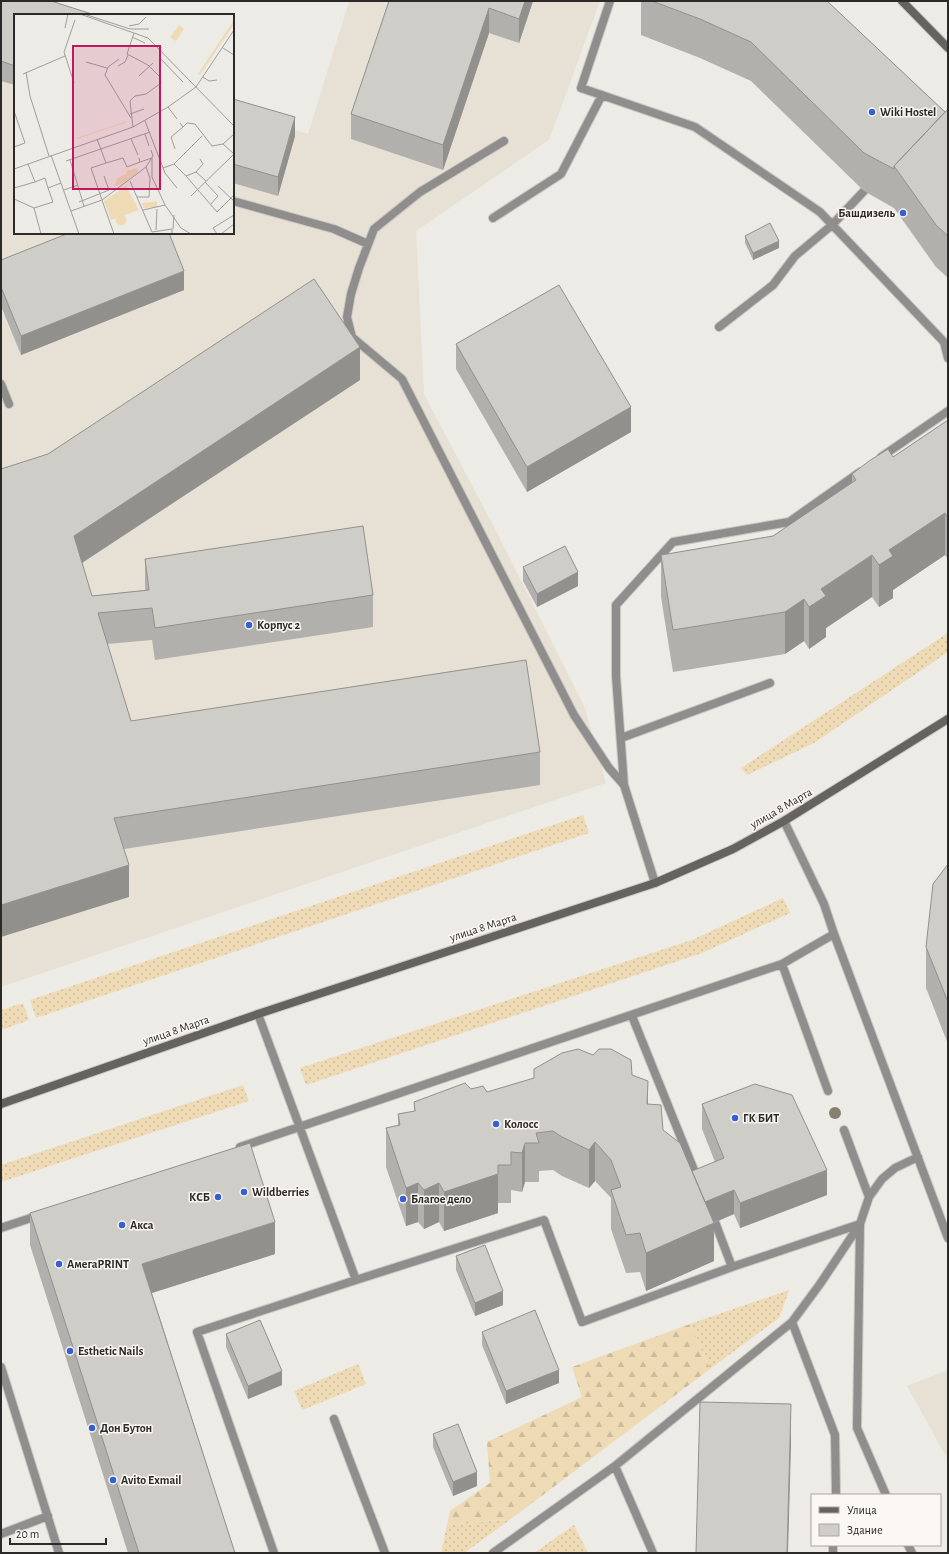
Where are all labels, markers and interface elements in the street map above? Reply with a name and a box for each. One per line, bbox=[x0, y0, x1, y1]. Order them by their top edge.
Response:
inset map bbox=[14, 14, 234, 234]
place label: Wiki Hostel bbox=[880, 106, 936, 118]
marker: Wiki Hostel bbox=[867, 107, 877, 117]
place label: Башдизель bbox=[838, 207, 895, 219]
marker: Башдизель bbox=[898, 208, 908, 218]
place label: Корпус 2 bbox=[257, 619, 300, 632]
marker: Корпус 2 bbox=[244, 620, 254, 630]
street label: улица 8 Марта bbox=[747, 785, 815, 832]
street label: улица 8 Марта bbox=[447, 910, 519, 945]
street label: улица 8 Марта bbox=[140, 1013, 211, 1048]
place label: ГК БИТ bbox=[743, 1112, 779, 1124]
marker: ГК БИТ bbox=[730, 1113, 740, 1123]
place label: Колосс bbox=[504, 1118, 539, 1130]
marker: Колосс bbox=[491, 1119, 501, 1129]
place label: Wildberries bbox=[252, 1186, 310, 1198]
marker: Wildberries bbox=[239, 1187, 249, 1197]
place label: КСБ bbox=[189, 1191, 210, 1203]
marker: КСБ bbox=[213, 1192, 223, 1202]
place label: Благое дело bbox=[411, 1193, 471, 1205]
marker: Благое дело bbox=[398, 1194, 408, 1204]
place label: Акса bbox=[130, 1219, 154, 1231]
marker: Акса bbox=[117, 1220, 127, 1230]
place label: АмегаPRINT bbox=[67, 1258, 129, 1270]
marker: АмегаPRINT bbox=[54, 1259, 64, 1269]
place label: Esthetic Nails bbox=[78, 1345, 144, 1357]
marker: Esthetic Nails bbox=[65, 1346, 75, 1356]
place label: Дон Бутон bbox=[100, 1422, 152, 1435]
marker: Дон Бутон bbox=[87, 1423, 97, 1433]
place label: Avito Exmail bbox=[121, 1474, 181, 1486]
marker: Avito Exmail bbox=[108, 1475, 118, 1485]
legend bbox=[811, 1494, 941, 1546]
text: Улица bbox=[847, 1504, 877, 1516]
scale bar bbox=[10, 1520, 106, 1546]
text: Здание bbox=[847, 1524, 883, 1536]
text: 20 m bbox=[16, 1528, 39, 1540]

